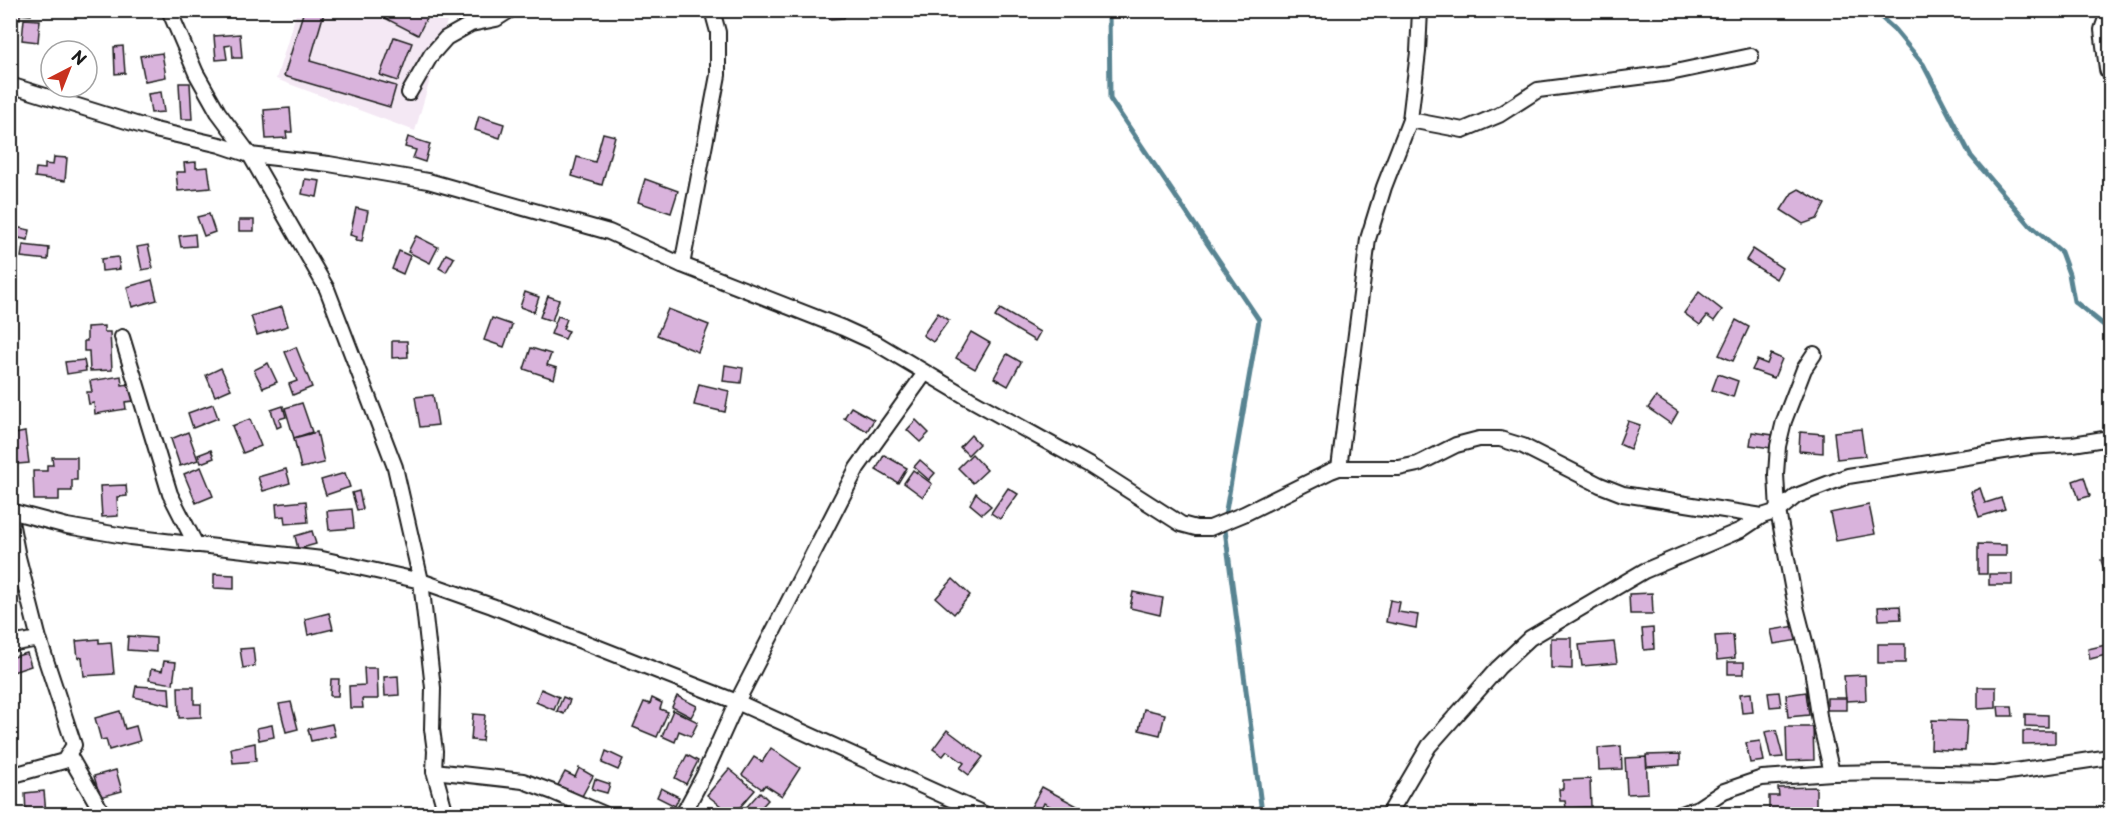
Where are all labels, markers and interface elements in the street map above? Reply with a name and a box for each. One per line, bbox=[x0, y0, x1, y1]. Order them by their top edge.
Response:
north arrow bbox=[39, 39, 99, 99]
text: N bbox=[67, 44, 92, 70]

